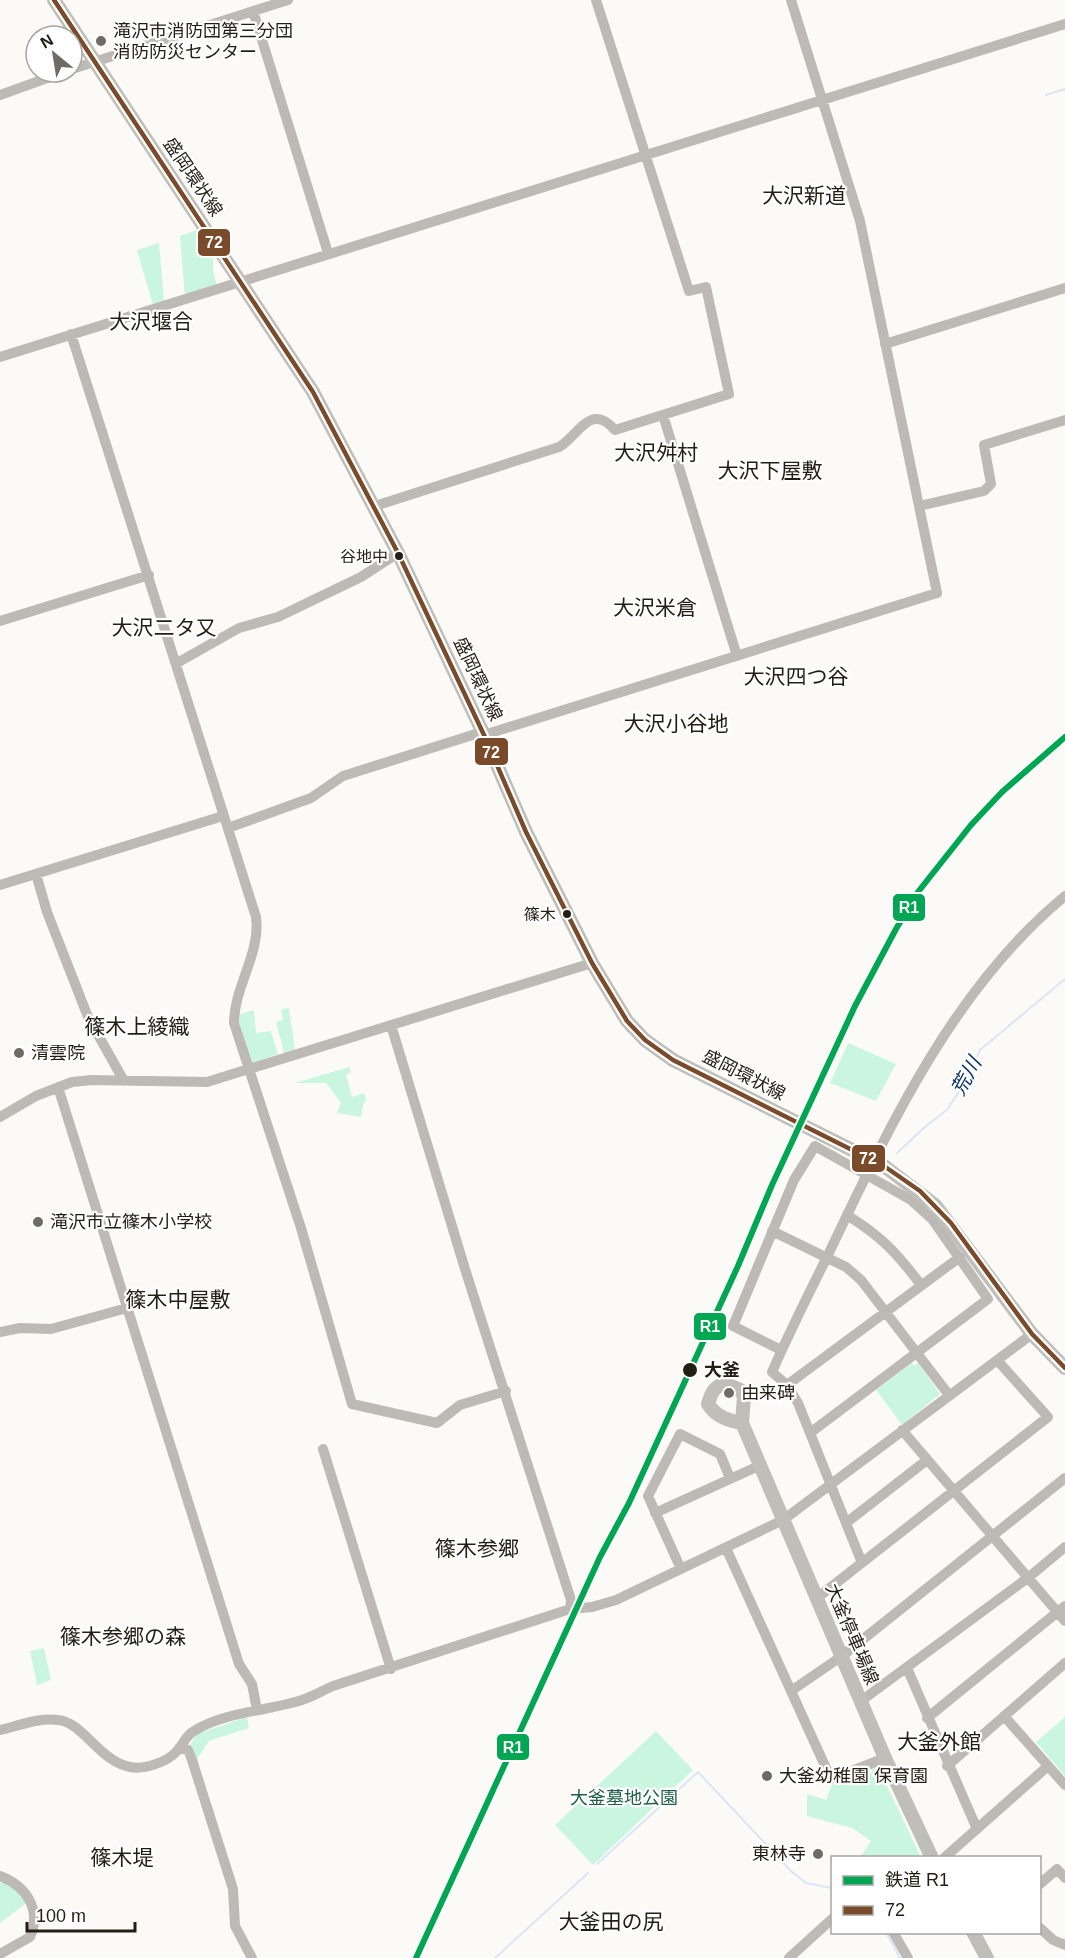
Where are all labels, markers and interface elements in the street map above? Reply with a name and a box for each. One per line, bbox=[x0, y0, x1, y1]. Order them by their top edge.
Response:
place label: 滝沢市消防団第三分団 消防防災センター bbox=[113, 21, 293, 62]
north arrow bbox=[24, 24, 84, 84]
text: N bbox=[37, 31, 56, 52]
marker: 滝沢市消防団第三分団 消防防災センター bbox=[94, 34, 108, 48]
street label: 盛岡環状線 bbox=[160, 134, 226, 220]
district label: 大沢新道 bbox=[762, 184, 846, 207]
line badge: 72 bbox=[197, 228, 231, 257]
text: 72 bbox=[205, 234, 223, 251]
district label: 大沢堰合 bbox=[109, 310, 193, 333]
district label: 大沢舛村 bbox=[614, 441, 698, 464]
district label: 大沢下屋敷 bbox=[718, 459, 823, 482]
place label: 谷地中 bbox=[340, 548, 388, 565]
marker: 谷地中 bbox=[393, 550, 405, 562]
district label: 大沢米倉 bbox=[613, 596, 697, 619]
district label: 大沢二タ又 bbox=[112, 616, 217, 639]
street label: 盛岡環状線 bbox=[450, 634, 506, 724]
district label: 大沢四つ谷 bbox=[744, 665, 849, 688]
district label: 大沢小谷地 bbox=[624, 712, 729, 735]
line badge: 72 bbox=[474, 737, 509, 766]
text: 72 bbox=[482, 744, 500, 761]
line badge: R1 bbox=[892, 893, 926, 922]
text: R1 bbox=[899, 899, 919, 916]
place label: 篠木 bbox=[524, 906, 556, 923]
marker: 篠木 bbox=[561, 908, 573, 920]
district label: 篠木上綾織 bbox=[85, 1015, 190, 1038]
place label: 清雲院 bbox=[31, 1043, 85, 1063]
marker: 清雲院 bbox=[12, 1046, 26, 1060]
street label: 盛岡環状線 bbox=[699, 1046, 789, 1104]
water label: 荒川 bbox=[947, 1051, 986, 1099]
line badge: 72 bbox=[851, 1144, 886, 1173]
text: 72 bbox=[859, 1150, 877, 1167]
place label: 滝沢市立篠木小学校 bbox=[50, 1212, 212, 1232]
marker: 滝沢市立篠木小学校 bbox=[31, 1215, 45, 1229]
district label: 篠木中屋敷 bbox=[126, 1288, 231, 1311]
line badge: R1 bbox=[693, 1312, 727, 1341]
text: R1 bbox=[700, 1318, 720, 1335]
place label: 大釜 bbox=[704, 1360, 740, 1380]
marker: 大釜 bbox=[681, 1361, 699, 1379]
place label: 由来碑 bbox=[741, 1383, 795, 1403]
marker: 由来碑 bbox=[722, 1386, 736, 1400]
district label: 篠木参郷 bbox=[435, 1537, 519, 1560]
street label: 大釜停車場線 bbox=[822, 1580, 882, 1688]
district label: 篠木参郷の森 bbox=[60, 1625, 186, 1648]
district label: 大釜外館 bbox=[897, 1730, 981, 1753]
line badge: R1 bbox=[496, 1733, 530, 1761]
text: R1 bbox=[503, 1739, 523, 1756]
place label: 大釜幼稚園 保育園 bbox=[779, 1766, 928, 1786]
marker: 大釜幼稚園 保育園 bbox=[760, 1769, 774, 1783]
park label: 大釜墓地公園 bbox=[570, 1788, 678, 1808]
place label: 東林寺 bbox=[752, 1844, 806, 1864]
district label: 篠木堤 bbox=[91, 1846, 154, 1869]
marker: 東林寺 bbox=[811, 1847, 825, 1861]
legend bbox=[831, 1856, 1041, 1934]
text: 鉄道 R1 bbox=[885, 1870, 949, 1890]
scale bar bbox=[27, 1895, 135, 1933]
text: 72 bbox=[885, 1900, 905, 1920]
text: 100 m bbox=[36, 1906, 86, 1926]
district label: 大釜田の尻 bbox=[559, 1910, 664, 1933]

